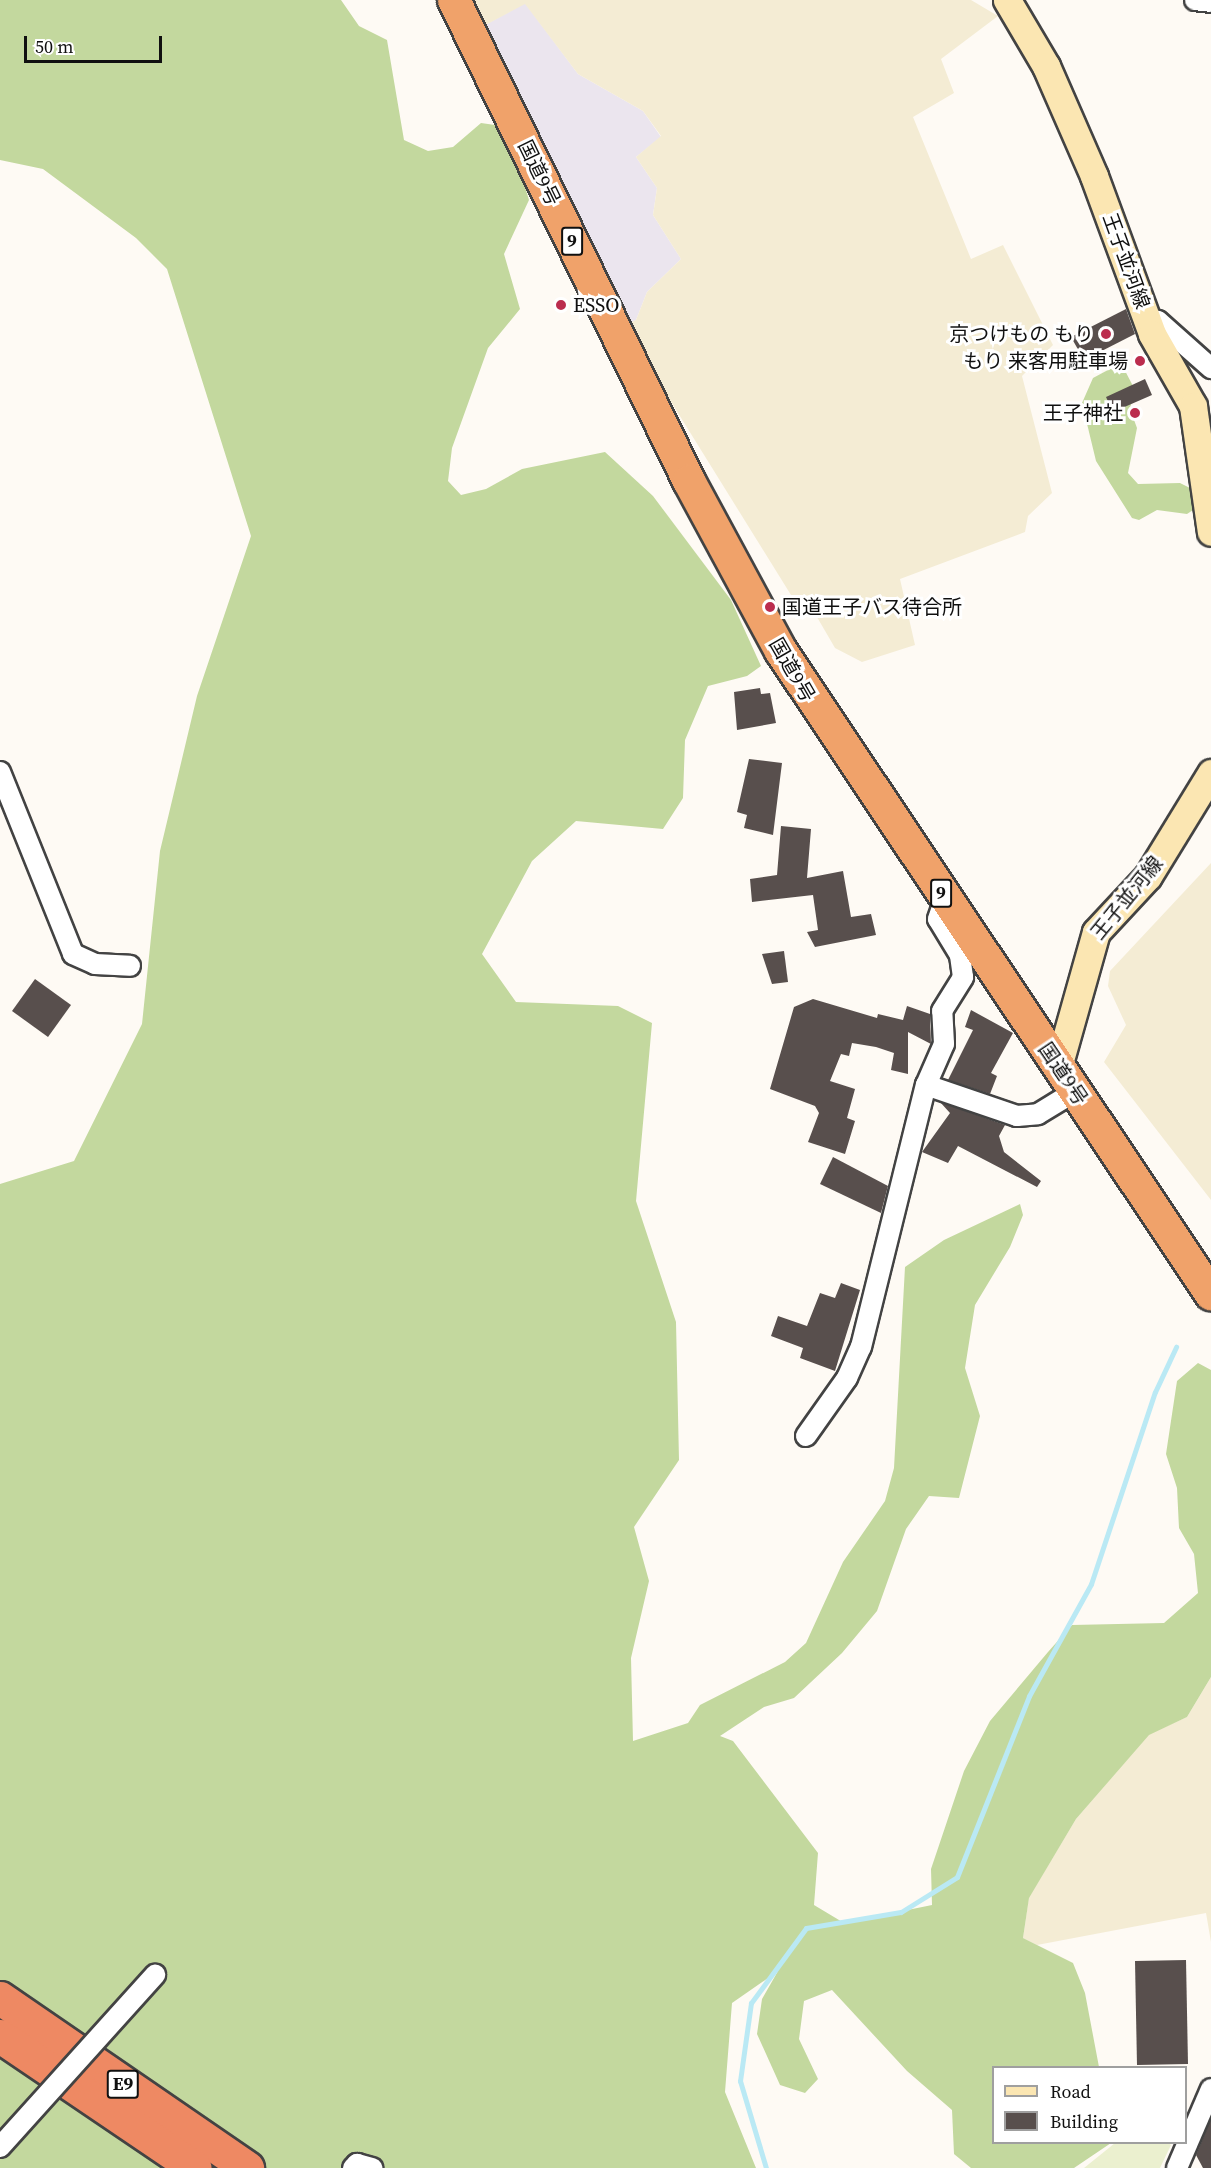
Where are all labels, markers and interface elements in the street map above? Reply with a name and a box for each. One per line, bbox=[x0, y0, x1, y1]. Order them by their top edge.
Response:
scale bar bbox=[27, 24, 165, 62]
text: 50 m bbox=[35, 34, 73, 59]
street label: 国道9号 bbox=[513, 136, 565, 210]
street label: 王子並河線 bbox=[1098, 210, 1154, 312]
road number: 9 bbox=[560, 226, 584, 256]
place label: ESSO bbox=[573, 293, 619, 317]
marker: ESSO bbox=[554, 298, 568, 312]
place label: 京つけもの もり bbox=[949, 322, 1094, 346]
marker: 京つけもの もり bbox=[1099, 327, 1113, 341]
place label: もり 来客用駐車場 bbox=[963, 349, 1128, 373]
marker: もり 来客用駐車場 bbox=[1133, 354, 1147, 368]
place label: 王子神社 bbox=[1043, 401, 1123, 425]
marker: 王子神社 bbox=[1128, 406, 1142, 420]
place label: 国道王子バス待合所 bbox=[782, 595, 962, 619]
marker: 国道王子バス待合所 bbox=[763, 600, 777, 614]
street label: 国道9号 bbox=[764, 634, 820, 706]
street label: 王子並河線 bbox=[1086, 852, 1168, 944]
road number: 9 bbox=[929, 878, 953, 908]
street label: 国道9号 bbox=[1033, 1038, 1093, 1110]
legend bbox=[992, 2066, 1187, 2144]
road number: E9 bbox=[106, 2069, 140, 2099]
text: Road bbox=[1050, 2079, 1091, 2104]
text: Building bbox=[1050, 2109, 1118, 2134]

